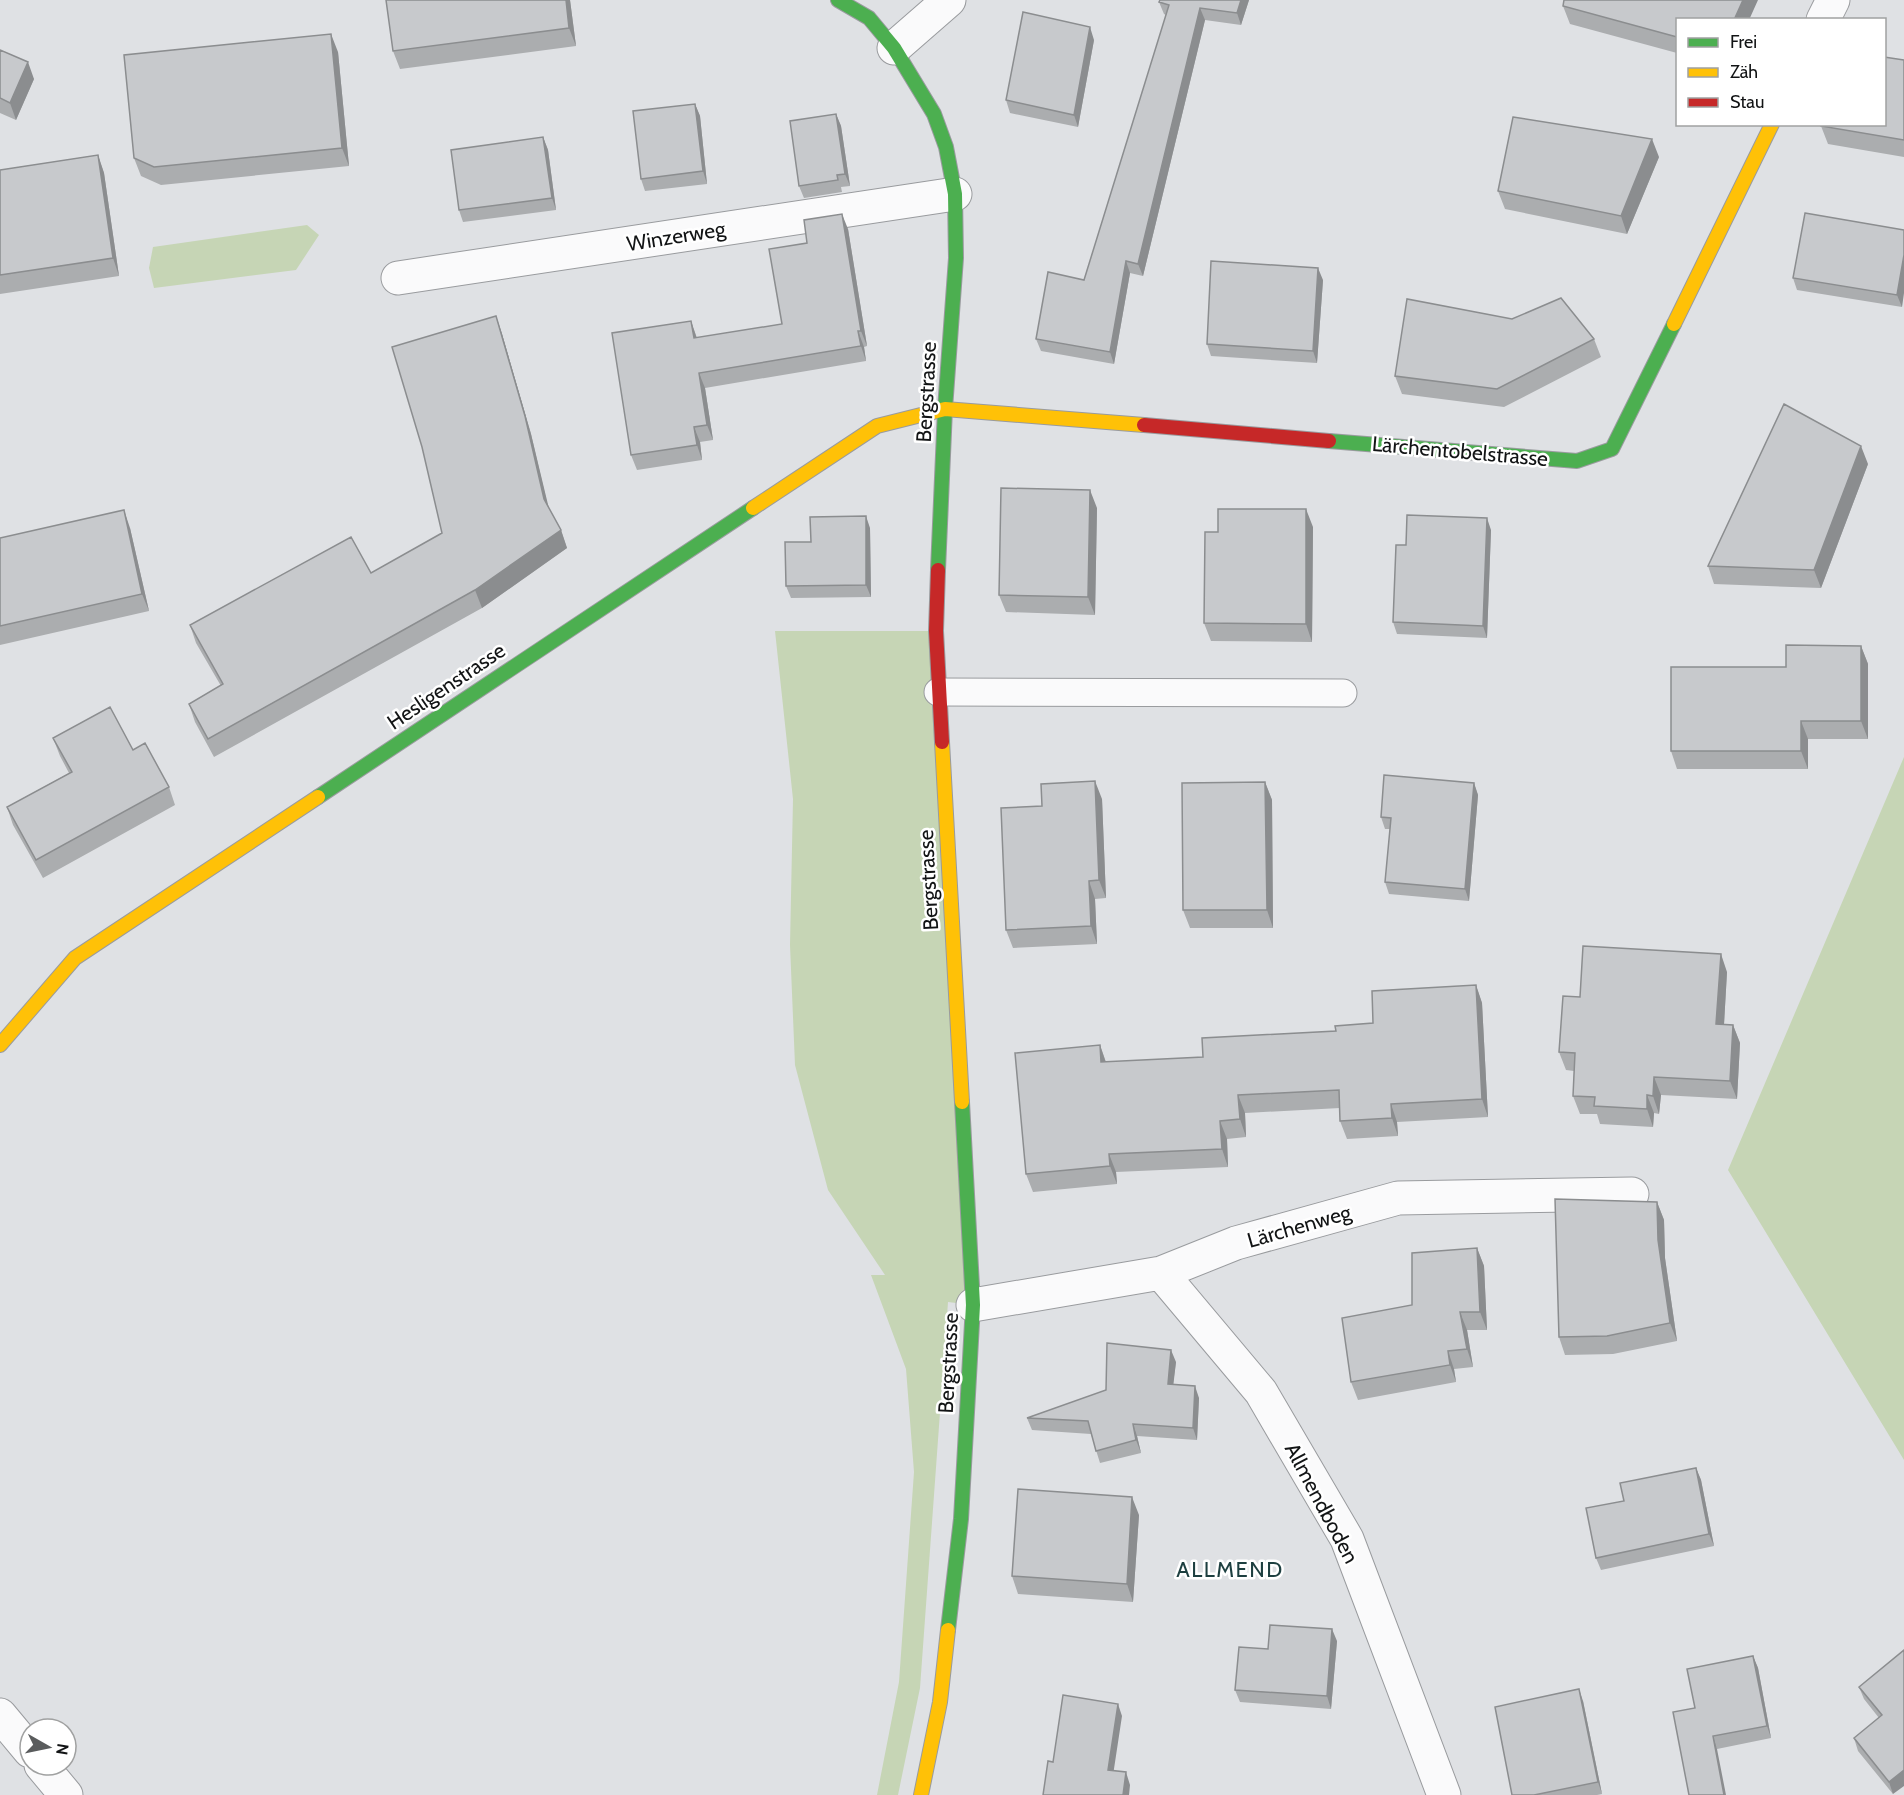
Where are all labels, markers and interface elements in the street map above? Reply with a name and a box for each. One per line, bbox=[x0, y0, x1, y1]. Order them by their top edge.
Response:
legend bbox=[1676, 18, 1886, 126]
text: Frei bbox=[1730, 31, 1757, 53]
text: Zäh bbox=[1730, 61, 1758, 83]
text: Stau bbox=[1730, 91, 1764, 113]
street label: Winzerweg bbox=[625, 216, 728, 256]
street label: Bergstrasse bbox=[911, 341, 941, 443]
street label: Lärchentobelstrasse bbox=[1371, 431, 1549, 471]
street label: Hesligenstrasse bbox=[382, 637, 510, 735]
street label: Bergstrasse bbox=[913, 829, 943, 931]
street label: Lärchenweg bbox=[1244, 1199, 1354, 1253]
street label: Bergstrasse bbox=[933, 1312, 963, 1414]
street label: Allmendboden bbox=[1280, 1439, 1364, 1567]
district label: ALLMEND bbox=[1176, 1556, 1284, 1583]
north arrow bbox=[18, 1717, 78, 1777]
text: N bbox=[52, 1742, 73, 1756]

